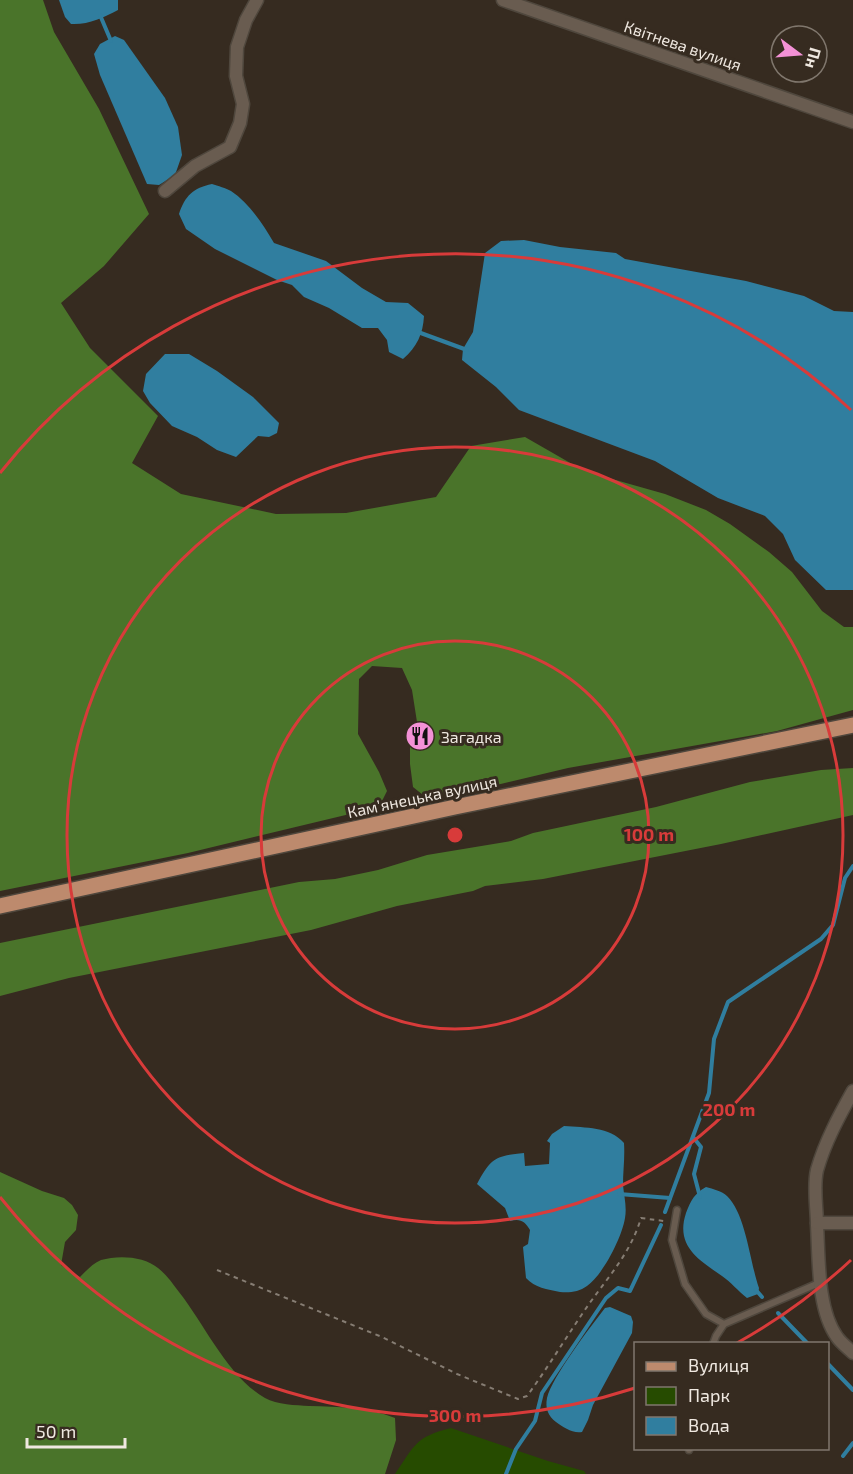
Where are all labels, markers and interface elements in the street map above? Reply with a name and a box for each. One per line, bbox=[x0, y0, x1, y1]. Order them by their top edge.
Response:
street label: Квітнева вулиця bbox=[621, 16, 744, 75]
north arrow bbox=[769, 24, 829, 84]
text: Пн bbox=[802, 46, 826, 71]
restaurant icon: Загадка bbox=[404, 720, 436, 752]
place label: Загадка bbox=[441, 727, 502, 746]
street label: Камʼянецька вулиця bbox=[345, 771, 499, 822]
text: 100 m bbox=[624, 823, 674, 845]
centre of rings bbox=[445, 825, 465, 845]
text: 200 m bbox=[703, 1098, 755, 1120]
legend bbox=[634, 1342, 829, 1450]
text: Вулиця bbox=[688, 1354, 749, 1376]
text: Парк bbox=[688, 1384, 730, 1406]
text: 300 m bbox=[429, 1404, 481, 1426]
scale bar bbox=[27, 1411, 124, 1449]
text: Вода bbox=[688, 1414, 730, 1436]
text: 50 m bbox=[36, 1420, 76, 1442]

